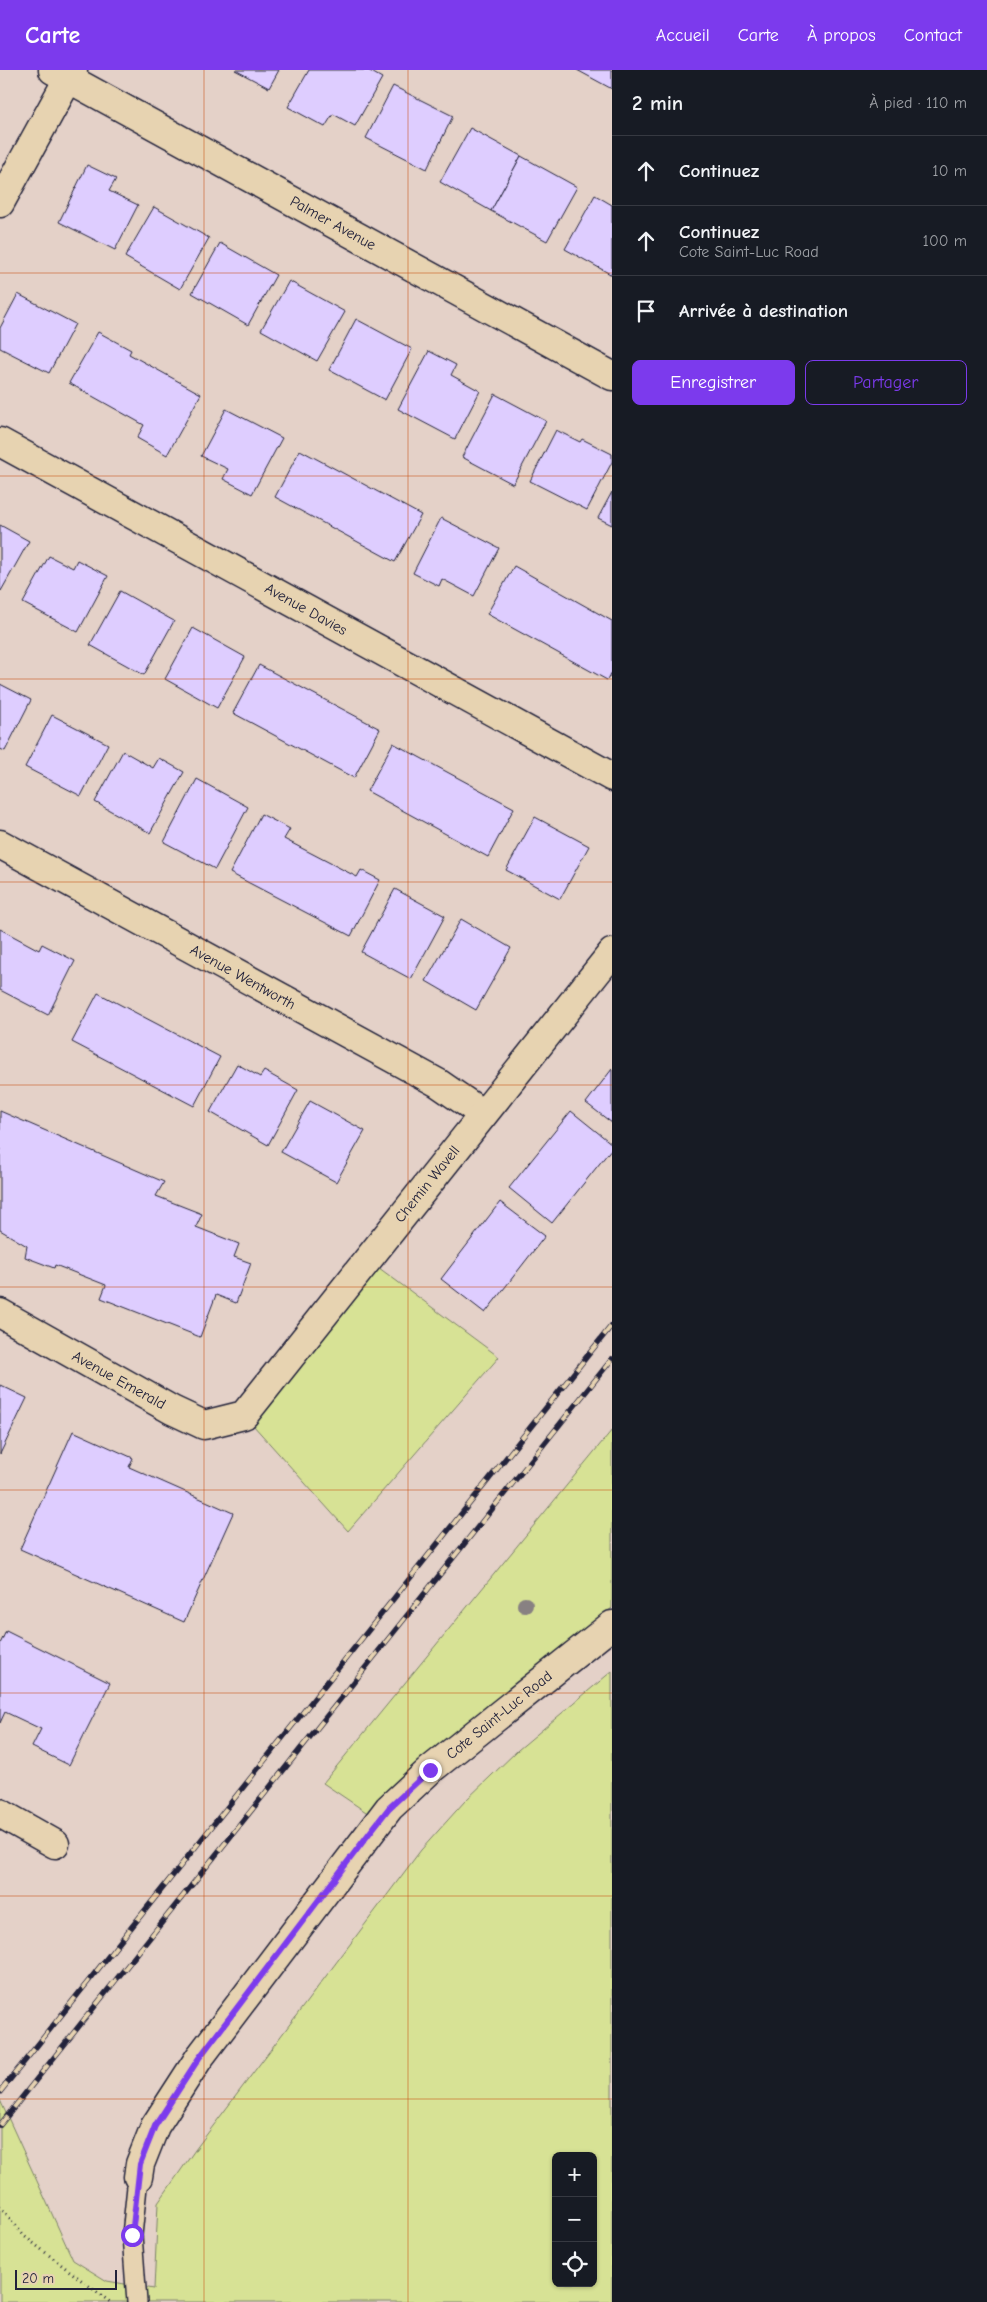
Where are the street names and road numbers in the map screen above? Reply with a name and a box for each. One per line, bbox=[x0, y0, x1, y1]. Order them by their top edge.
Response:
street label: Palmer Avenue bbox=[287, 192, 379, 254]
street label: Avenue Davies bbox=[262, 579, 350, 639]
street label: Avenue Wentworth bbox=[187, 941, 299, 1013]
street label: Chemin Wavell bbox=[391, 1142, 463, 1226]
street label: Avenue Emerald bbox=[69, 1347, 169, 1413]
street label: Cote Saint-Luc Road bbox=[442, 1667, 556, 1763]

